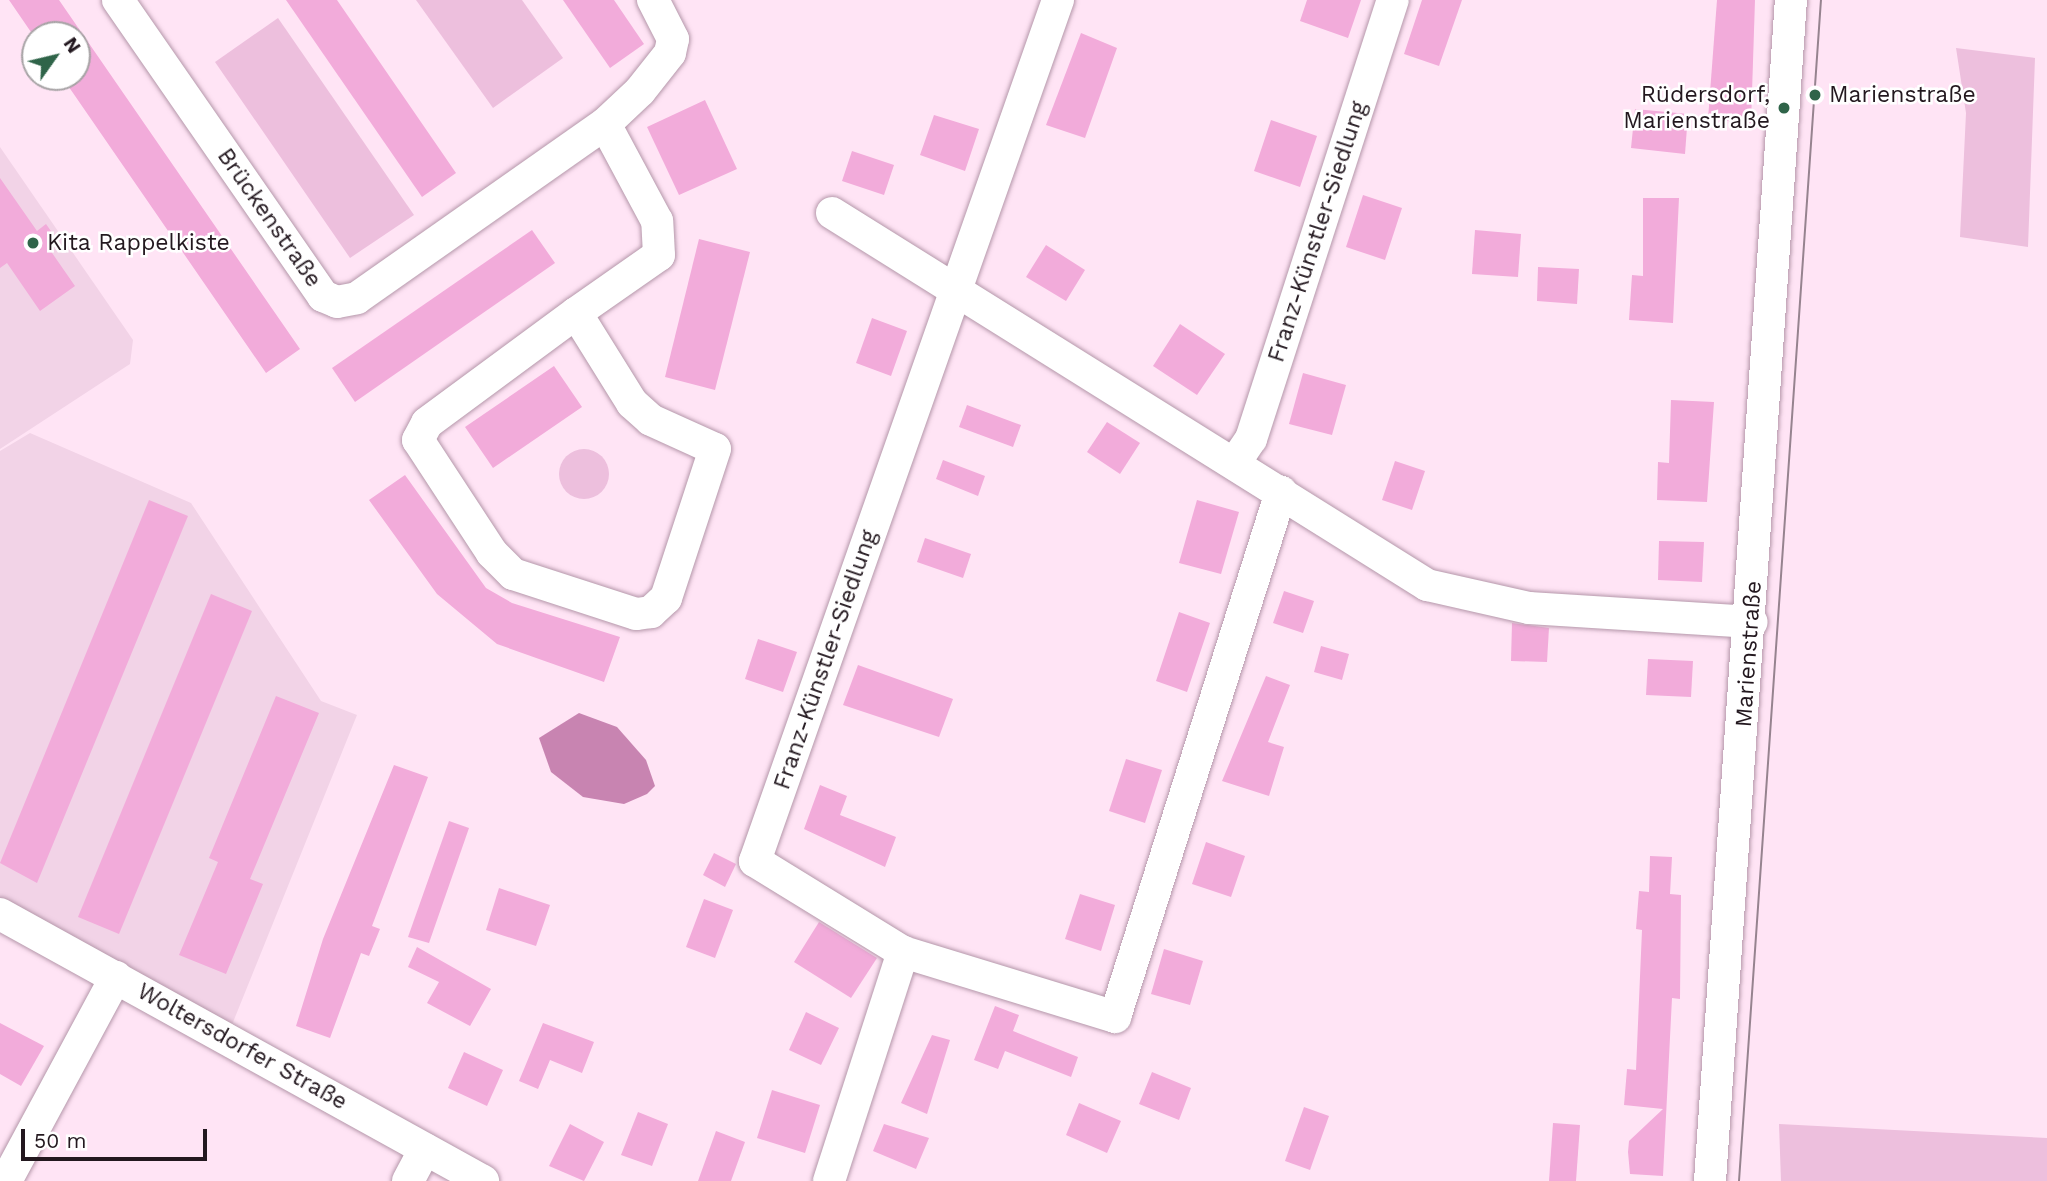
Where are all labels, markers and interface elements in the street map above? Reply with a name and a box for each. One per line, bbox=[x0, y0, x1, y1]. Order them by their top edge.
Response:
north arrow bbox=[21, 21, 91, 91]
text: N bbox=[59, 33, 86, 57]
place label: Rüdersdorf, Marienstraße bbox=[1623, 81, 1770, 135]
place label: Marienstraße bbox=[1829, 81, 1976, 109]
marker: Marienstraße bbox=[1807, 87, 1823, 103]
street label: Franz-Künstler-Siedlung bbox=[1263, 98, 1373, 366]
marker: Rüdersdorf, Marienstraße bbox=[1776, 100, 1792, 116]
street label: Brückenstraße bbox=[211, 143, 327, 293]
place label: Kita Rappelkiste bbox=[47, 229, 230, 257]
marker: Kita Rappelkiste bbox=[25, 235, 41, 251]
street label: Franz-Künstler-Siedlung bbox=[769, 527, 883, 793]
street label: Marienstraße bbox=[1730, 580, 1768, 728]
street label: Woltersdorfer Straße bbox=[132, 978, 352, 1116]
scale bar bbox=[24, 1114, 210, 1158]
text: 50 m bbox=[34, 1128, 86, 1153]

